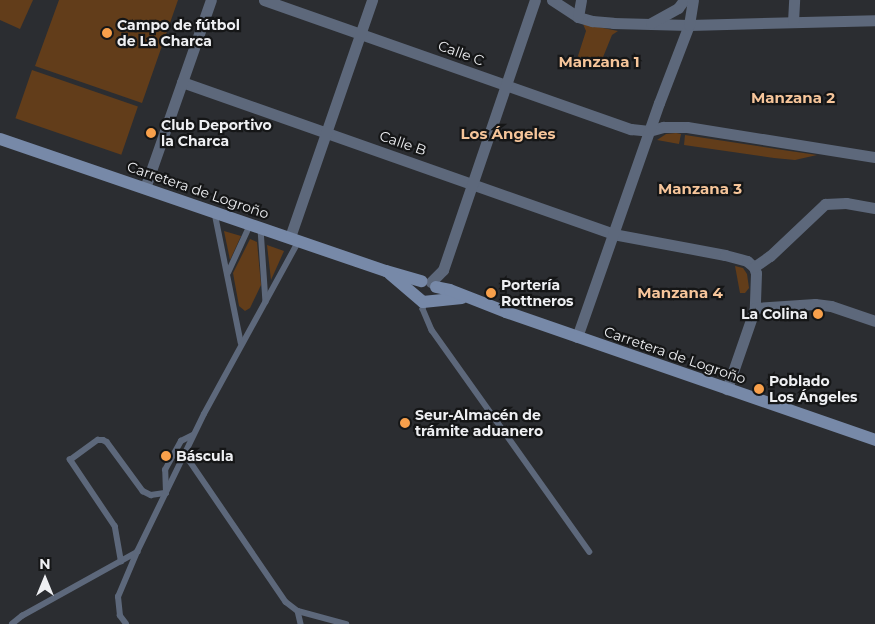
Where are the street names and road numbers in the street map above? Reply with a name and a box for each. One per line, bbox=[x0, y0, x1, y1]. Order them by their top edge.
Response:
street label: Calle C bbox=[436, 37, 486, 69]
street label: Calle B bbox=[377, 127, 429, 159]
street label: Carretera de Logroño bbox=[125, 158, 271, 222]
street label: Carretera de Logroño bbox=[602, 323, 748, 387]

